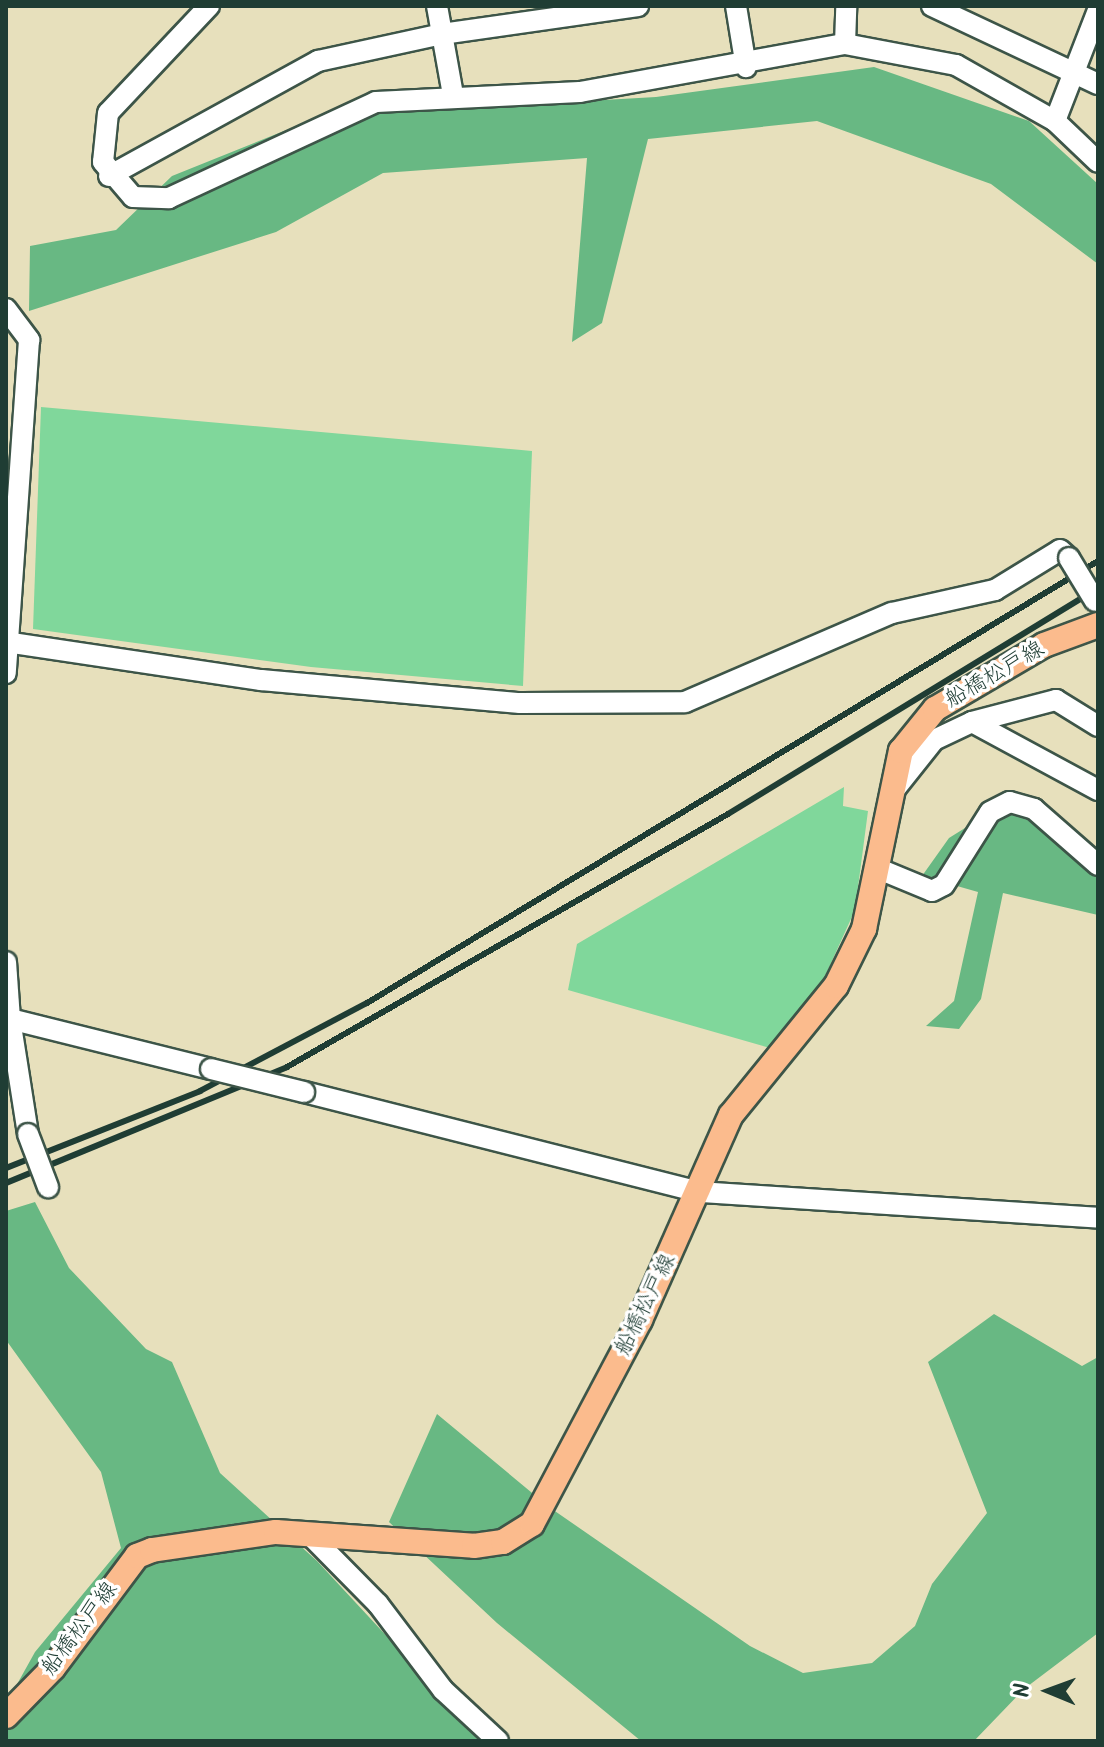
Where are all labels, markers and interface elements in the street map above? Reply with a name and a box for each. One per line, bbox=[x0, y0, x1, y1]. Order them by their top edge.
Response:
street label: 船橋松戸線 bbox=[941, 636, 1049, 714]
street label: 船橋松戸線 bbox=[610, 1250, 682, 1360]
street label: 船橋松戸線 bbox=[36, 1577, 124, 1681]
north arrow bbox=[1008, 1651, 1088, 1731]
text: N bbox=[1006, 1683, 1041, 1698]

